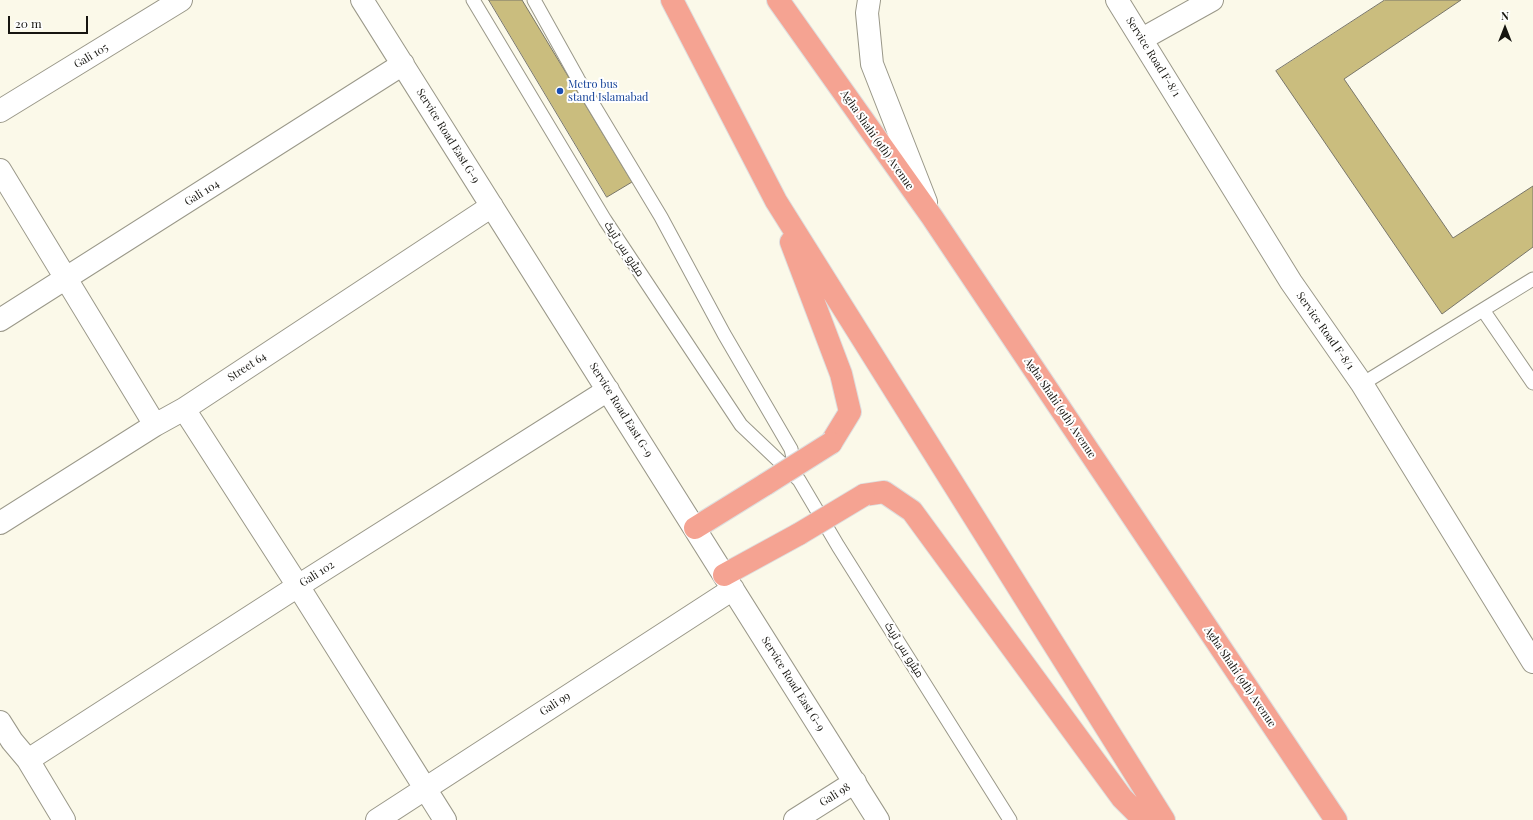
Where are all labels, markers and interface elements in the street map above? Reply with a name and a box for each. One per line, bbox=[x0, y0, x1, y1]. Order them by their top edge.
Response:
scale bar bbox=[10, 8, 90, 34]
north arrow bbox=[1485, 8, 1525, 48]
text: N bbox=[1501, 8, 1509, 23]
text: 20 m bbox=[15, 15, 42, 31]
street label: Service Road F-8/1 bbox=[1123, 15, 1183, 99]
street label: Gali 105 bbox=[72, 41, 110, 71]
place label: Metro bus stand Islamabad bbox=[568, 78, 649, 104]
street label: Service Road East G-9 bbox=[414, 86, 482, 186]
marker: Metro bus stand Islamabad bbox=[555, 86, 565, 96]
street label: Agha Shahi (9th) Avenue bbox=[838, 88, 916, 192]
street label: Gali 104 bbox=[182, 177, 222, 209]
street label: میٹرو بس ٹریک bbox=[601, 219, 647, 279]
street label: Service Road F-8/1 bbox=[1293, 290, 1357, 372]
street label: Street 64 bbox=[225, 350, 269, 384]
street label: Agha Shahi (9th) Avenue bbox=[1021, 355, 1099, 461]
street label: Service Road East G-9 bbox=[587, 360, 655, 460]
street label: Gali 102 bbox=[297, 558, 337, 590]
street label: میٹرو بس ٹریک bbox=[882, 620, 926, 680]
street label: Agha Shahi (9th) Avenue bbox=[1201, 624, 1279, 730]
street label: Service Road East G-9 bbox=[759, 634, 827, 734]
street label: Gali 99 bbox=[537, 689, 573, 719]
street label: Gali 98 bbox=[817, 781, 853, 809]

